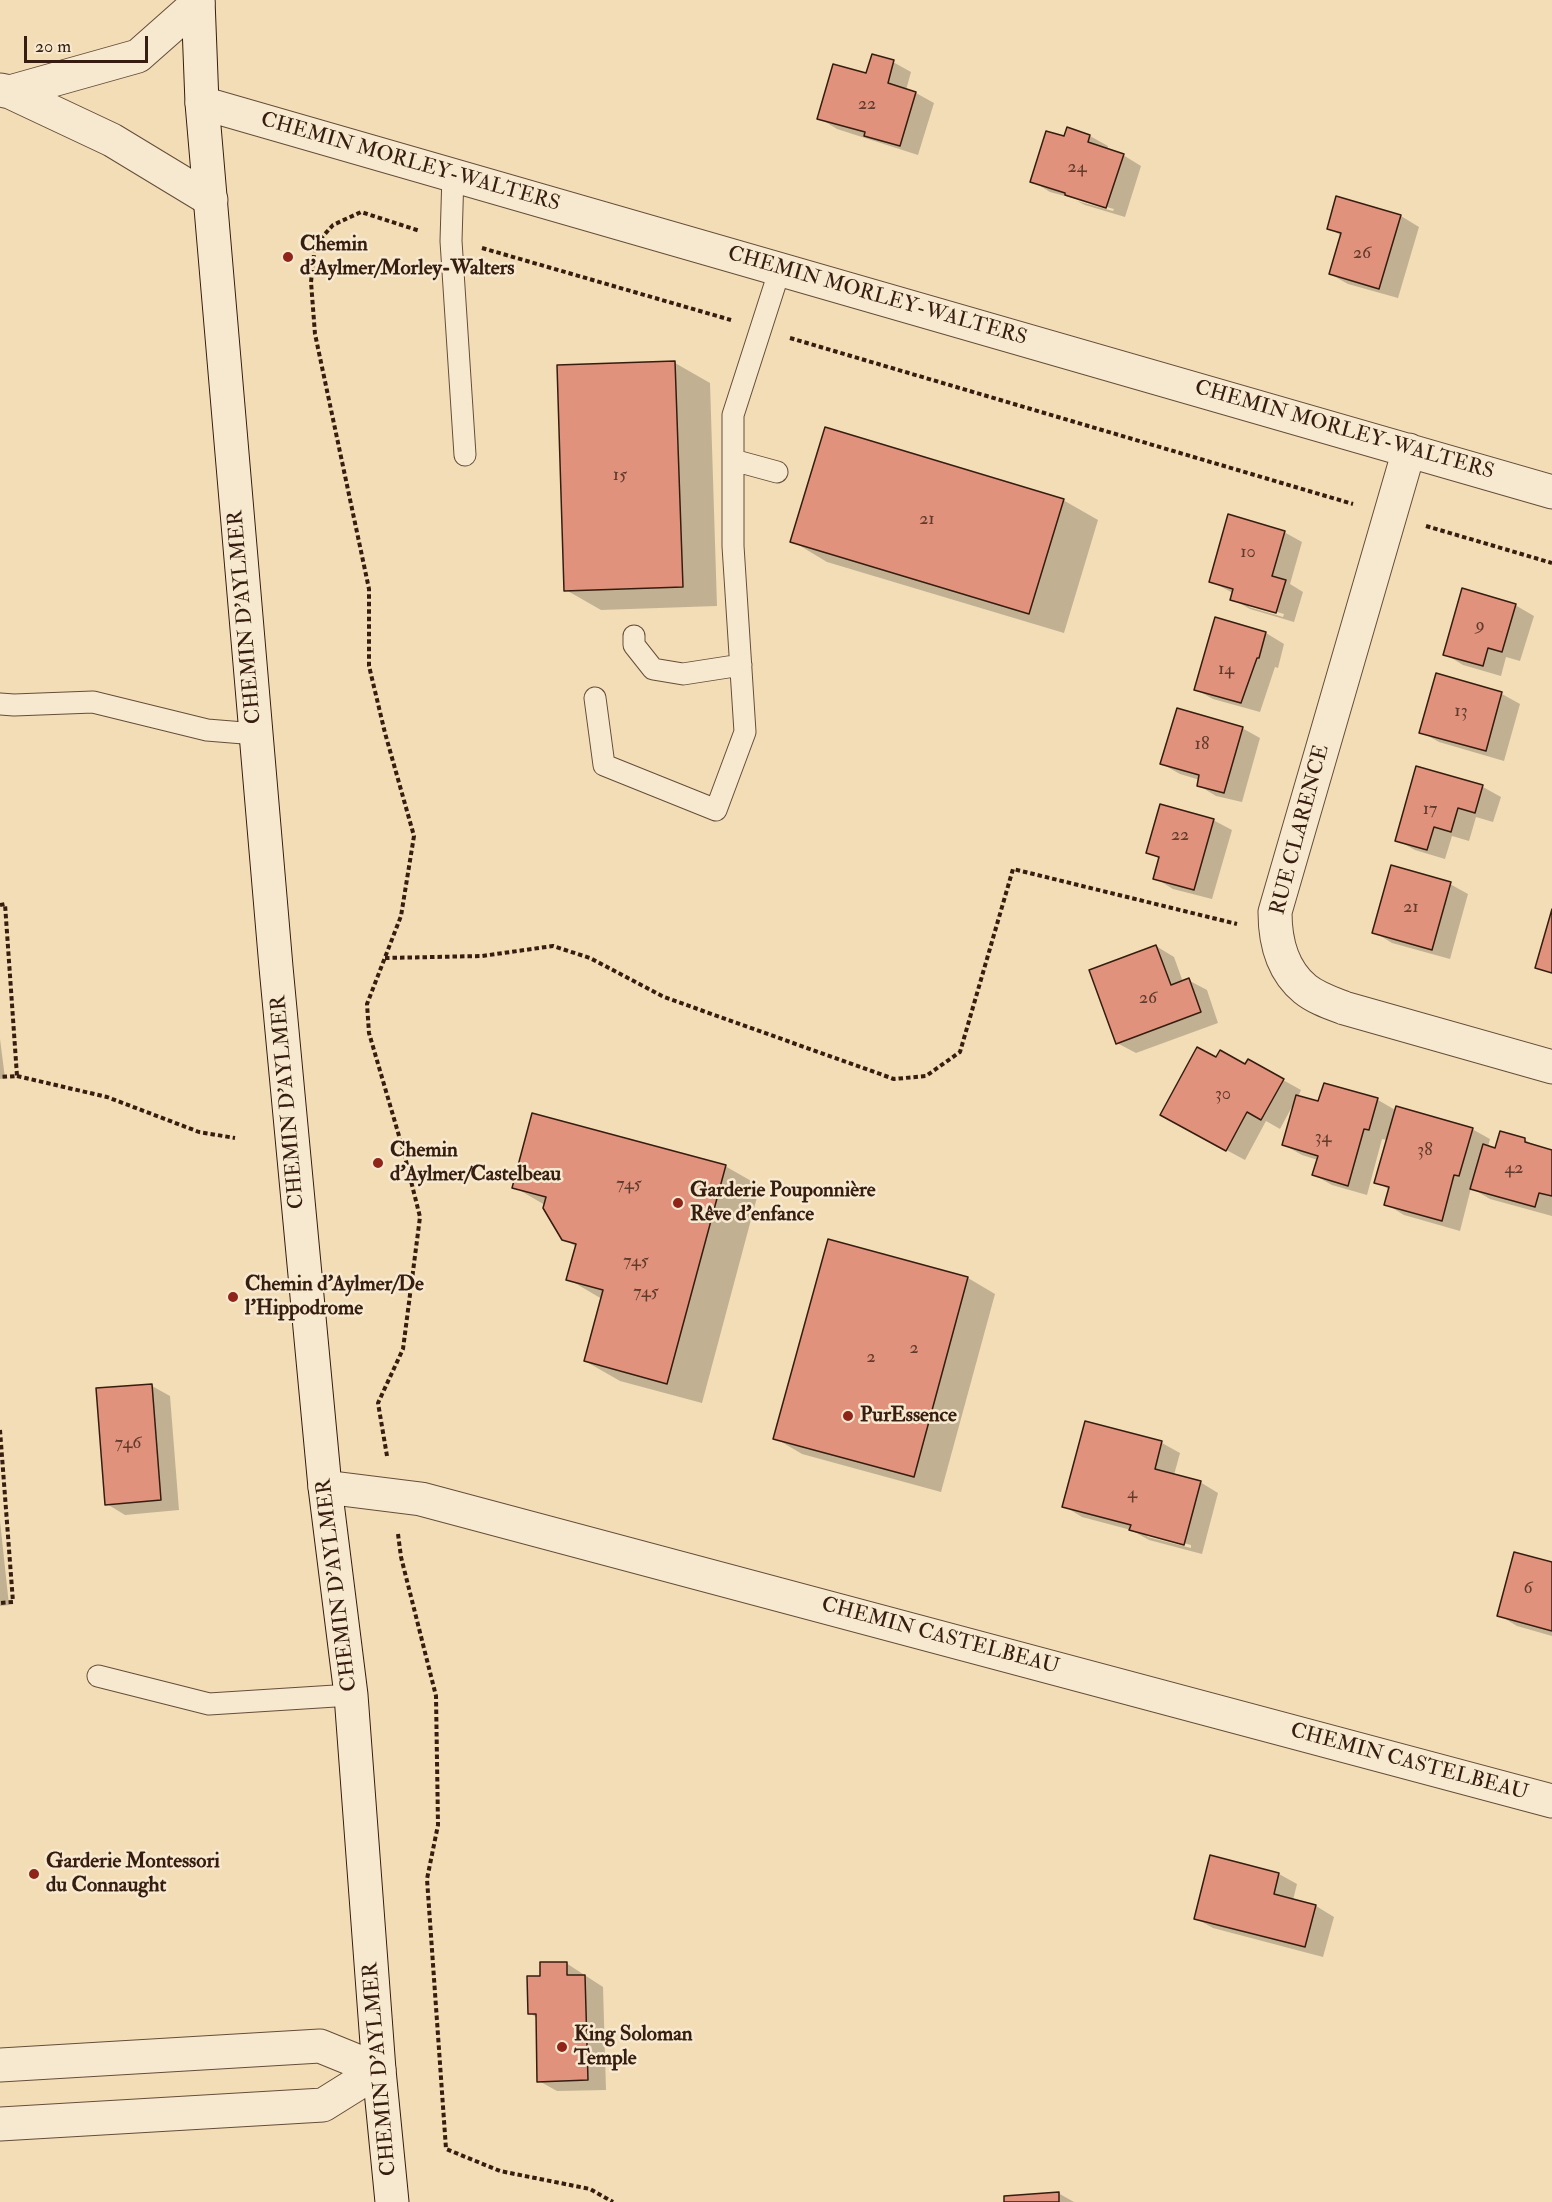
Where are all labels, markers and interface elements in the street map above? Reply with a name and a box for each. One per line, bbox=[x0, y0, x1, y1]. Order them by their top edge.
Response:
scale bar bbox=[27, 24, 152, 62]
text: 20 m bbox=[35, 35, 71, 58]
house number: 22 bbox=[858, 94, 876, 116]
street label: CHEMIN MORLEY-WALTERS bbox=[257, 108, 563, 218]
house number: 24 bbox=[1068, 157, 1086, 179]
place label: Chemin d'Aylmer/Morley-Walters bbox=[300, 232, 515, 282]
street label: CHEMIN MORLEY-WALTERS bbox=[724, 242, 1030, 352]
house number: 26 bbox=[1353, 243, 1371, 265]
marker: Chemin d'Aylmer/Morley-Walters bbox=[281, 250, 295, 264]
street label: CHEMIN MORLEY-WALTERS bbox=[1191, 376, 1497, 486]
house number: 15 bbox=[613, 465, 627, 487]
street label: CHEMIN D'AYLMER bbox=[224, 509, 268, 725]
house number: 21 bbox=[919, 509, 935, 531]
house number: 10 bbox=[1240, 542, 1256, 564]
house number: 9 bbox=[1475, 615, 1485, 637]
house number: 14 bbox=[1218, 659, 1234, 681]
house number: 13 bbox=[1454, 701, 1468, 723]
house number: 18 bbox=[1195, 734, 1209, 756]
street label: RUE CLARENCE bbox=[1266, 742, 1336, 918]
house number: 17 bbox=[1423, 799, 1437, 821]
house number: 22 bbox=[1171, 825, 1189, 847]
house number: 21 bbox=[1403, 897, 1419, 919]
house number: 26 bbox=[1139, 988, 1157, 1010]
street label: CHEMIN D'AYLMER bbox=[267, 994, 311, 1210]
house number: 30 bbox=[1215, 1084, 1231, 1106]
house number: 34 bbox=[1315, 1127, 1331, 1149]
place label: Chemin d'Aylmer/Castelbeau bbox=[390, 1138, 561, 1188]
house number: 38 bbox=[1417, 1140, 1433, 1162]
marker: Chemin d'Aylmer/Castelbeau bbox=[371, 1156, 385, 1170]
house number: 42 bbox=[1505, 1158, 1523, 1180]
house number: 745 bbox=[616, 1174, 642, 1196]
place label: Garderie Pouponnière Rêve d'enfance bbox=[690, 1178, 875, 1228]
marker: Garderie Pouponnière Rêve d'enfance bbox=[671, 1196, 685, 1210]
house number: 745 bbox=[623, 1251, 649, 1273]
place label: Chemin d'Aylmer/De l'Hippodrome bbox=[245, 1272, 424, 1322]
house number: 745 bbox=[633, 1282, 659, 1304]
marker: Chemin d'Aylmer/De l'Hippodrome bbox=[226, 1290, 240, 1304]
house number: 2 bbox=[909, 1338, 919, 1360]
house number: 2 bbox=[866, 1347, 876, 1369]
place label: PurEssence bbox=[860, 1403, 957, 1429]
marker: PurEssence bbox=[841, 1409, 855, 1423]
house number: 746 bbox=[115, 1433, 141, 1455]
street label: CHEMIN D'AYLMER bbox=[312, 1477, 364, 1693]
house number: 4 bbox=[1127, 1483, 1137, 1505]
house number: 6 bbox=[1523, 1578, 1533, 1600]
street label: CHEMIN CASTELBEAU bbox=[818, 1593, 1062, 1681]
street label: CHEMIN CASTELBEAU bbox=[1287, 1719, 1531, 1807]
place label: Garderie Montessori du Connaught bbox=[46, 1849, 220, 1899]
marker: Garderie Montessori du Connaught bbox=[27, 1867, 41, 1881]
street label: CHEMIN D'AYLMER bbox=[359, 1961, 403, 2177]
place label: King Soloman Temple bbox=[574, 2022, 693, 2072]
marker: King Soloman Temple bbox=[555, 2040, 569, 2054]

